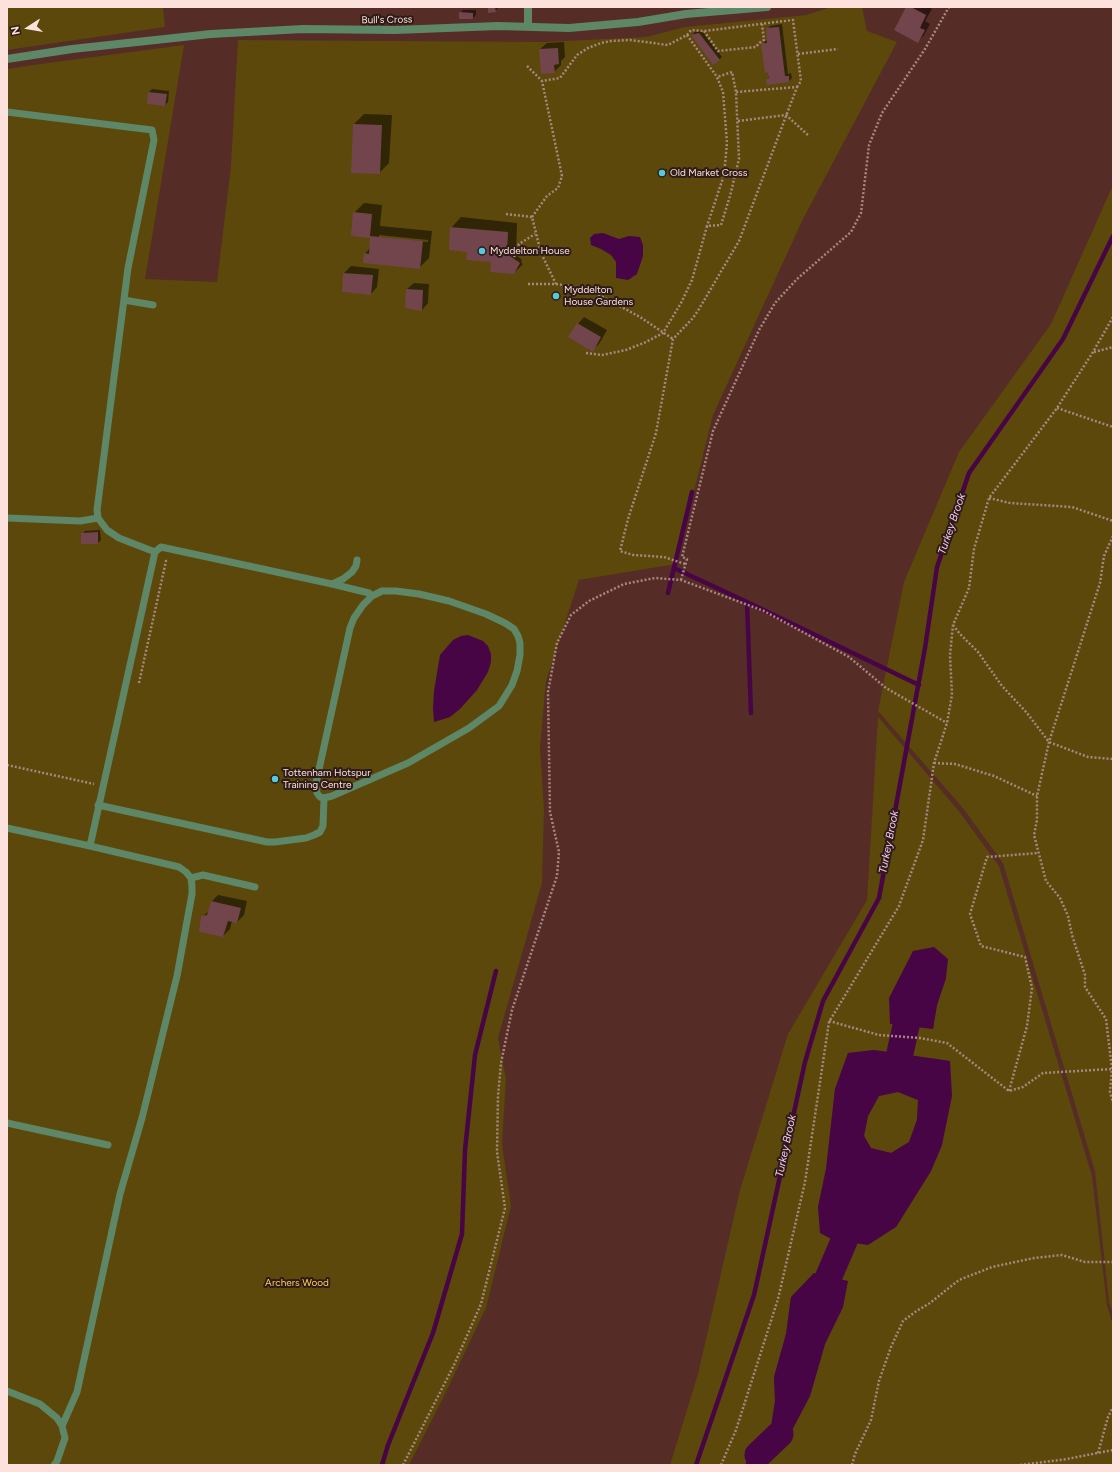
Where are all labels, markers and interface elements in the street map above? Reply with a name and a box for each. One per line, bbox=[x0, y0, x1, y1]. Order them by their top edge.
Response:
north arrow bbox=[8, 8, 48, 48]
street label: Bull's Cross bbox=[361, 14, 413, 26]
text: N bbox=[9, 25, 23, 36]
place label: Old Market Cross bbox=[670, 167, 747, 179]
marker: Old Market Cross bbox=[657, 168, 667, 178]
place label: Myddelton House bbox=[490, 245, 570, 257]
marker: Myddelton House bbox=[477, 246, 487, 256]
place label: Myddelton House Gardens bbox=[564, 284, 633, 308]
marker: Myddelton House Gardens bbox=[551, 291, 561, 301]
water label: Turkey Brook bbox=[935, 492, 969, 556]
place label: Tottenham Hotspur Training Centre bbox=[283, 767, 371, 790]
marker: Tottenham Hotspur Training Centre bbox=[270, 774, 280, 784]
water label: Turkey Brook bbox=[876, 809, 902, 875]
water label: Turkey Brook bbox=[773, 1113, 799, 1179]
park label: Archers Wood bbox=[265, 1277, 329, 1289]

